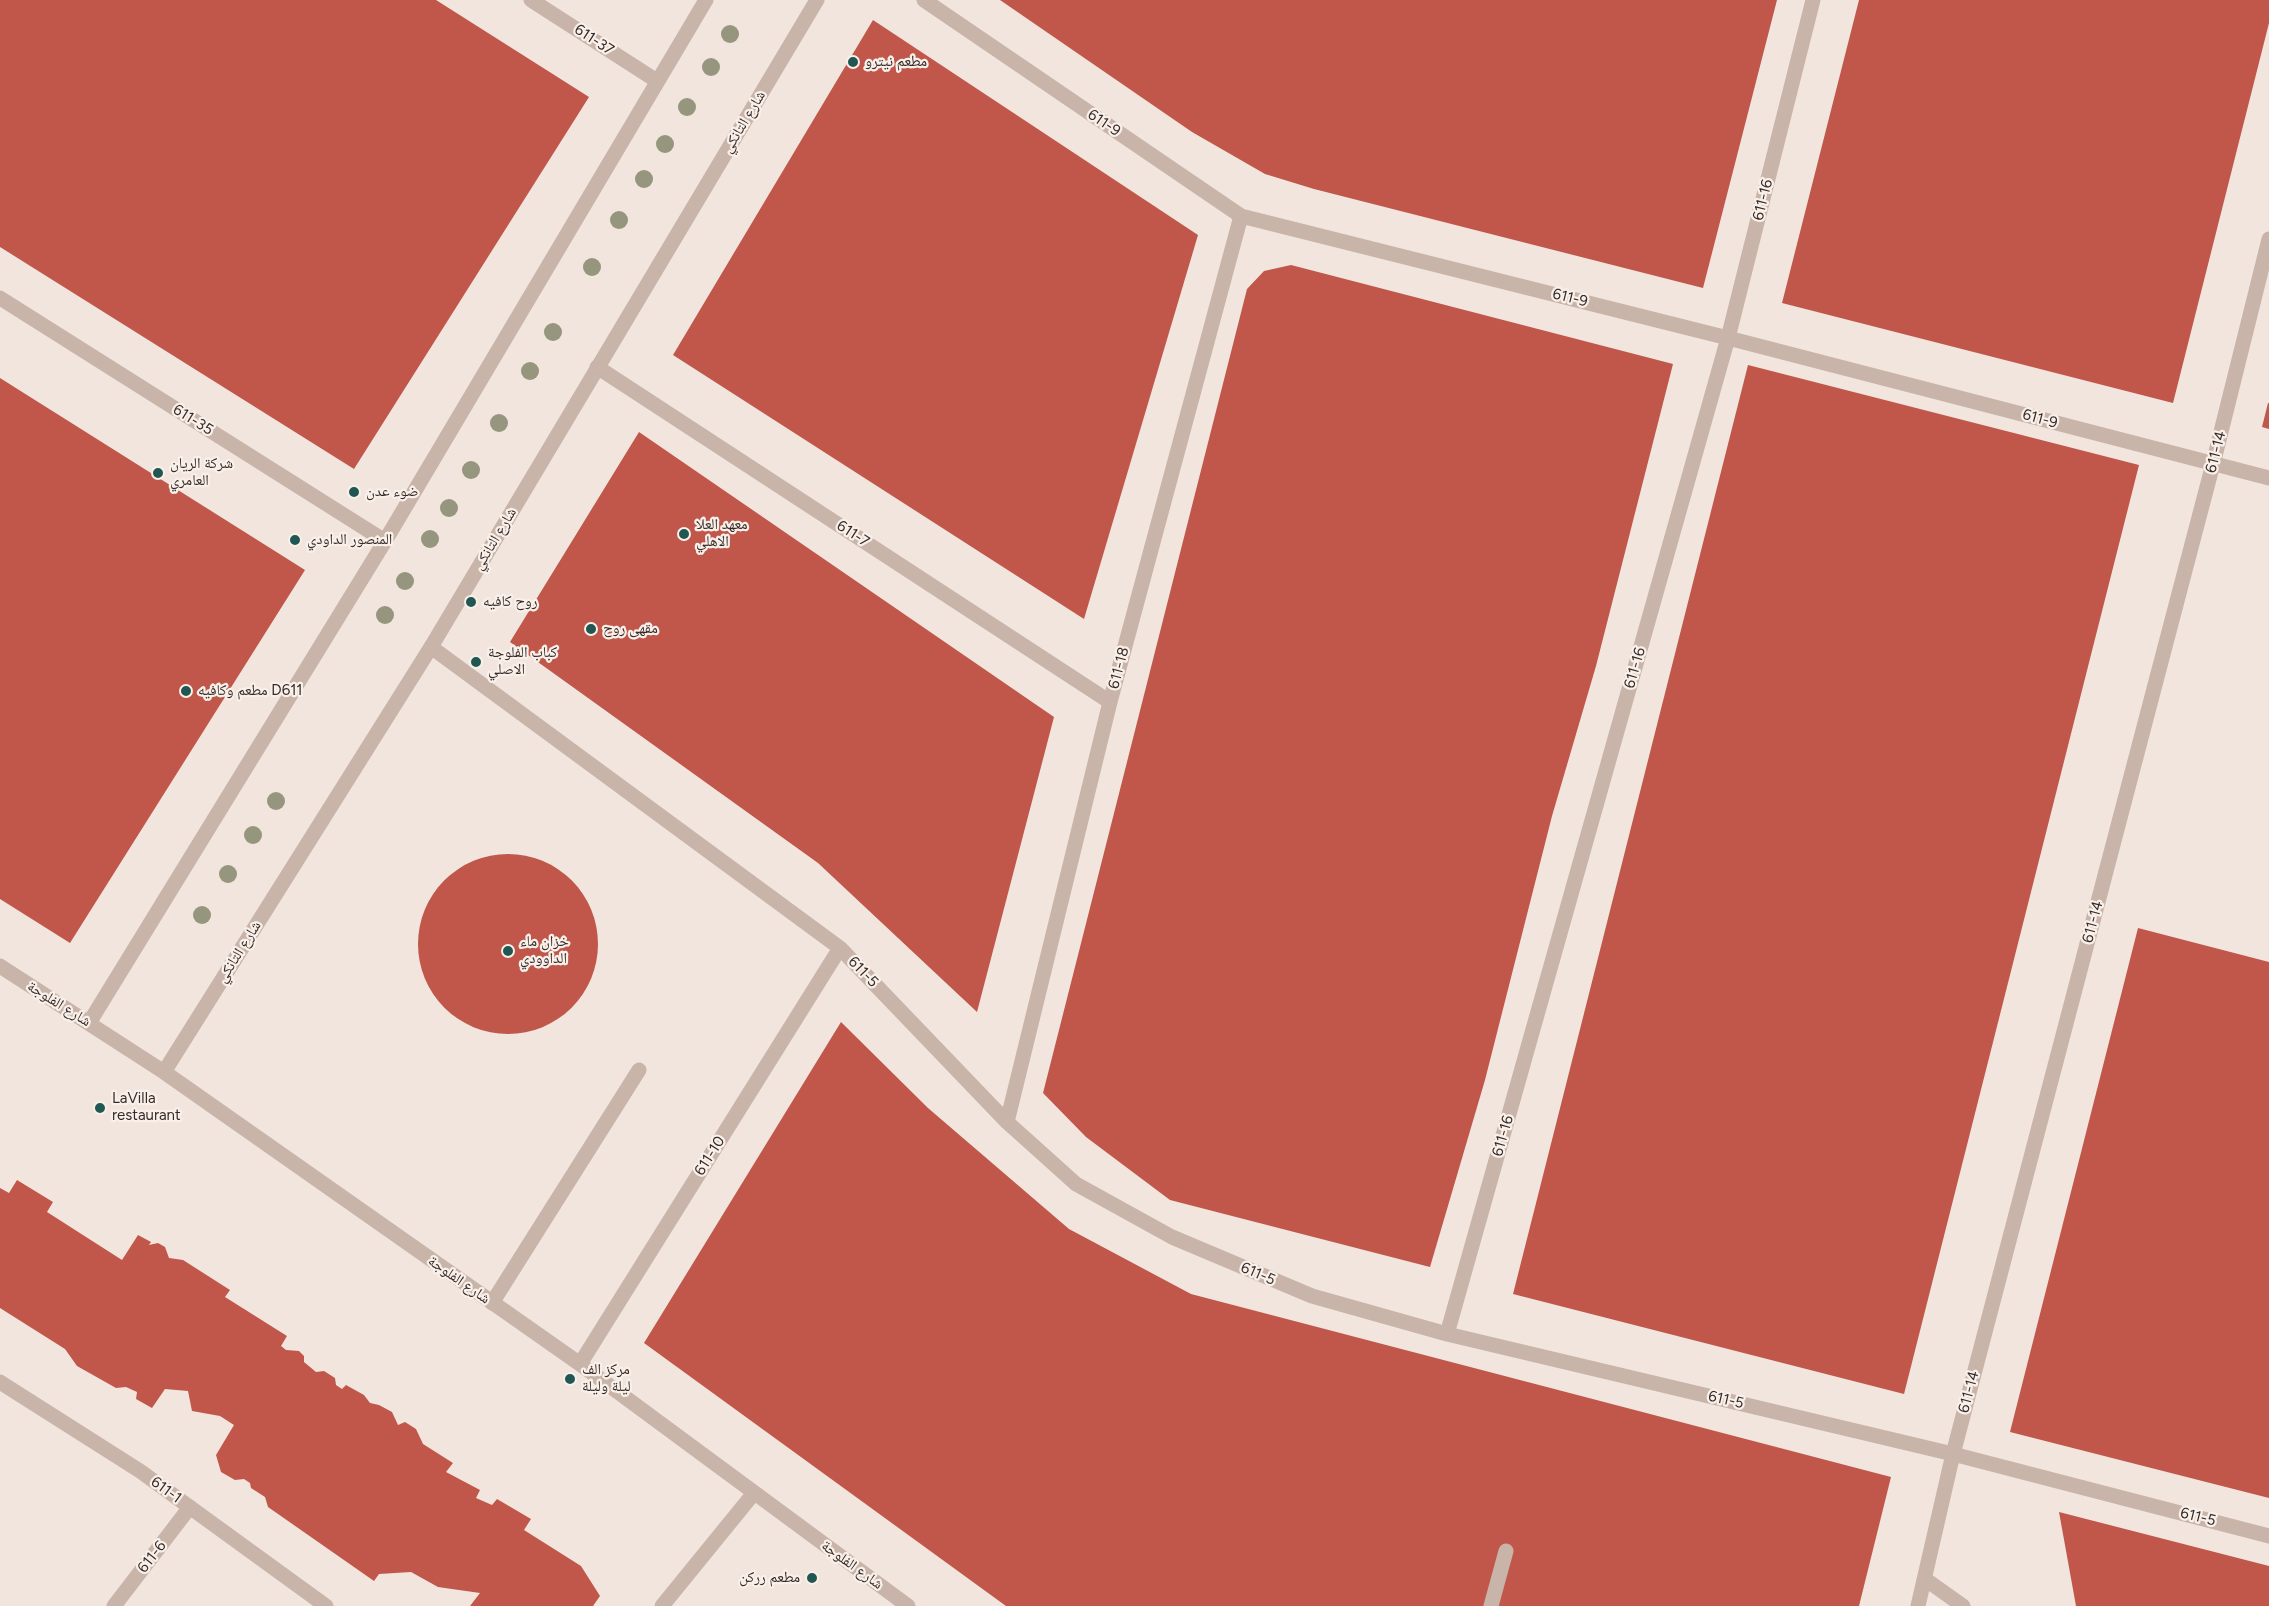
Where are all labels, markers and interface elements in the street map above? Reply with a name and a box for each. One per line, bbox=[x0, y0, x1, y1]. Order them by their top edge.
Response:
street label: 611-37 bbox=[571, 21, 617, 59]
place label: مطعم نيترو bbox=[865, 53, 927, 71]
marker: مطعم نيترو bbox=[846, 55, 860, 69]
street label: شارع التانكي bbox=[718, 88, 770, 156]
street label: 611-9 bbox=[1084, 106, 1124, 140]
street label: 611-16 bbox=[1749, 178, 1777, 222]
street label: 611-9 bbox=[1551, 285, 1589, 311]
street label: 611-35 bbox=[170, 401, 216, 439]
street label: 611-9 bbox=[2020, 406, 2060, 432]
street label: 611-14 bbox=[2202, 429, 2230, 475]
place label: شركة الريان العامري bbox=[170, 455, 233, 490]
marker: شركة الريان العامري bbox=[151, 466, 165, 480]
place label: ضوء عدن bbox=[366, 483, 419, 501]
marker: ضوء عدن bbox=[347, 485, 361, 499]
street label: شارع التانكي bbox=[469, 505, 521, 573]
place label: معهد العلا الاهلي bbox=[696, 516, 748, 551]
street label: 611-7 bbox=[833, 517, 873, 551]
marker: معهد العلا الاهلي bbox=[677, 527, 691, 541]
place label: المنصور الداودي bbox=[307, 531, 392, 549]
marker: المنصور الداودي bbox=[288, 533, 302, 547]
place label: روح كافيه bbox=[483, 593, 538, 611]
marker: روح كافيه bbox=[464, 595, 478, 609]
place label: مقهى روح bbox=[603, 620, 658, 638]
marker: مقهى روح bbox=[584, 622, 598, 636]
place label: كباب الفلوجة الاصلي bbox=[488, 644, 557, 679]
street label: 611-18 bbox=[1105, 645, 1133, 691]
street label: 611-16 bbox=[1621, 645, 1649, 691]
marker: كباب الفلوجة الاصلي bbox=[469, 655, 483, 669]
place label: مطعم وكافيه D611 bbox=[198, 682, 303, 700]
marker: مطعم وكافيه D611 bbox=[179, 684, 193, 698]
street label: 611-14 bbox=[2079, 899, 2107, 945]
street label: شارع التانكي bbox=[213, 918, 265, 986]
place label: خزان ماء الداوودي bbox=[520, 933, 569, 968]
marker: خزان ماء الداوودي bbox=[501, 944, 515, 958]
street label: 611-5 bbox=[844, 953, 882, 991]
street label: شارع الفلوجة bbox=[24, 977, 94, 1031]
place label: LaVilla restaurant bbox=[112, 1090, 181, 1125]
marker: LaVilla restaurant bbox=[93, 1101, 107, 1115]
street label: 611-16 bbox=[1489, 1113, 1517, 1159]
street label: 611-10 bbox=[691, 1133, 729, 1179]
street label: شارع الفلوجة bbox=[424, 1252, 494, 1308]
street label: 611-5 bbox=[1238, 1259, 1278, 1289]
place label: مركز الف ليلة وليلة bbox=[582, 1361, 631, 1396]
street label: 611-14 bbox=[1955, 1369, 1983, 1415]
marker: مركز الف ليلة وليلة bbox=[563, 1372, 577, 1386]
street label: 611-5 bbox=[1707, 1387, 1745, 1413]
street label: 611-1 bbox=[147, 1473, 185, 1507]
street label: 611-5 bbox=[2178, 1504, 2218, 1530]
street label: 611-6 bbox=[134, 1537, 170, 1577]
street label: شارع الفلوجة bbox=[818, 1537, 886, 1593]
place label: مطعم رركن bbox=[739, 1569, 800, 1587]
marker: مطعم رركن bbox=[805, 1571, 819, 1585]

